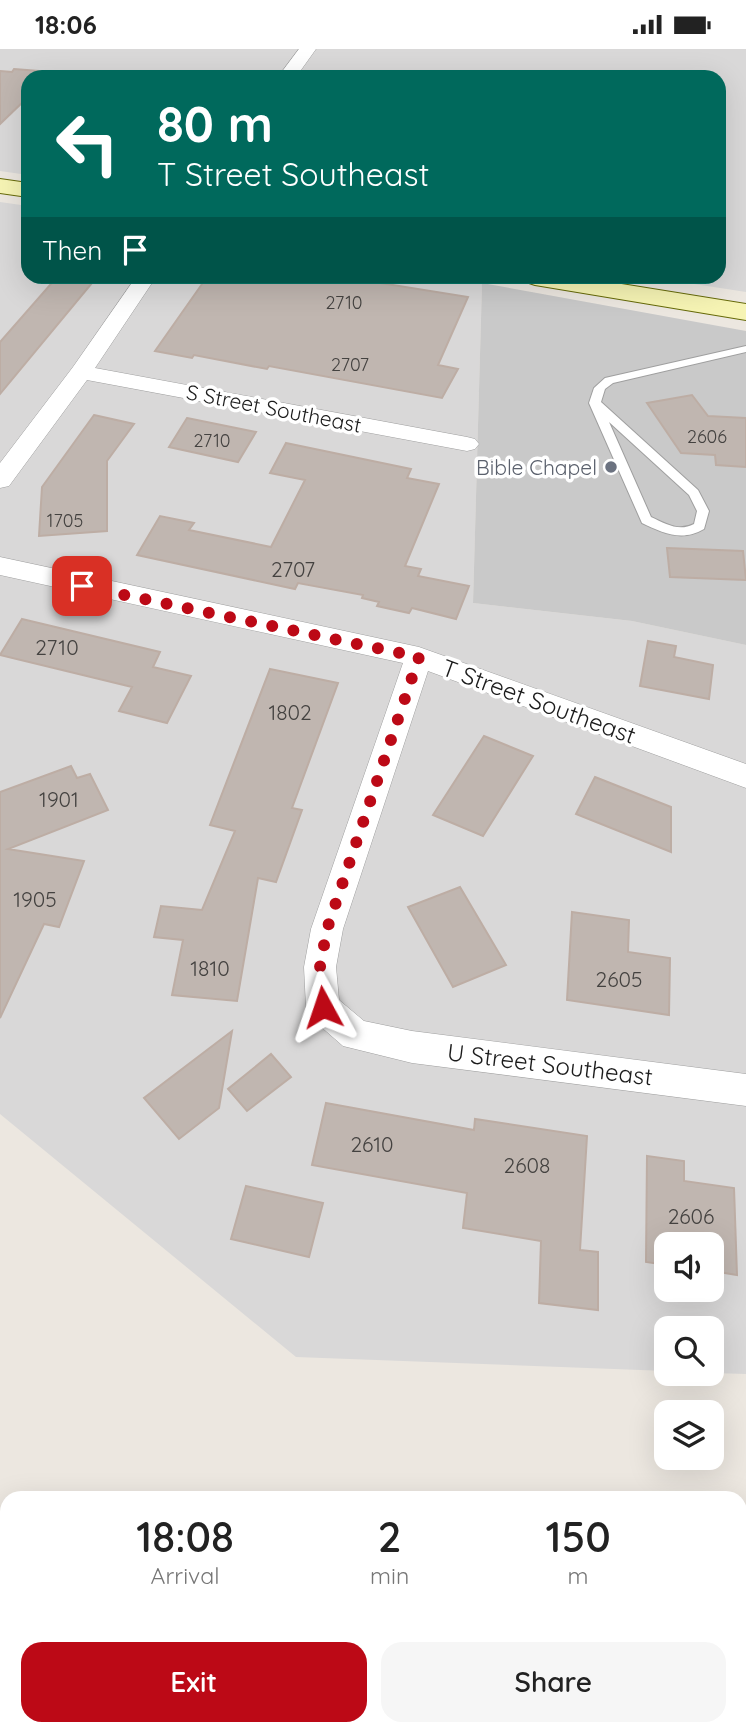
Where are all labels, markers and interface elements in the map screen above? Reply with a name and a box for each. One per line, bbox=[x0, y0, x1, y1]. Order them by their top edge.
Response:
text: 18:06 bbox=[35, 8, 97, 41]
text: 80 m bbox=[157, 93, 273, 154]
icon: left bbox=[42, 98, 133, 189]
text: T Street Southeast bbox=[157, 154, 429, 194]
icon: arrive bbox=[116, 231, 154, 269]
text: Then bbox=[42, 234, 102, 267]
house number: 2710 bbox=[325, 291, 363, 314]
house number: 2707 bbox=[331, 353, 369, 376]
street label: S Street Southeast bbox=[184, 378, 364, 438]
house number: 2606 bbox=[687, 425, 727, 448]
house number: 2710 bbox=[193, 429, 231, 452]
place label: Bible Chapel bbox=[476, 454, 597, 480]
marker: Bible Chapel bbox=[603, 459, 619, 475]
house number: 1705 bbox=[47, 509, 83, 532]
pin bbox=[52, 556, 112, 616]
house number: 2707 bbox=[271, 556, 315, 582]
icon: arrive bbox=[63, 567, 101, 605]
house number: 2710 bbox=[35, 634, 79, 660]
street label: T Street Southeast bbox=[438, 652, 640, 750]
house number: 1802 bbox=[268, 699, 312, 725]
house number: 1901 bbox=[39, 786, 79, 812]
house number: 1905 bbox=[13, 886, 57, 912]
house number: 1810 bbox=[190, 955, 230, 981]
house number: 2605 bbox=[596, 966, 642, 992]
position arrow bbox=[286, 970, 360, 1044]
street label: U Street Southeast bbox=[446, 1037, 654, 1091]
house number: 2610 bbox=[350, 1131, 394, 1157]
house number: 2608 bbox=[504, 1152, 550, 1178]
house number: 2606 bbox=[668, 1203, 714, 1229]
map controls bbox=[654, 1232, 724, 1470]
button: sound bbox=[654, 1232, 724, 1302]
button: search bbox=[654, 1316, 724, 1386]
button: layers bbox=[654, 1400, 724, 1470]
text: 18:08 bbox=[136, 1510, 234, 1563]
text: 2 bbox=[378, 1510, 401, 1563]
text: 150 bbox=[545, 1510, 611, 1563]
text: Arrival bbox=[151, 1561, 219, 1590]
text: min bbox=[370, 1561, 409, 1590]
text: m bbox=[568, 1561, 589, 1590]
button: Exit bbox=[21, 1642, 367, 1722]
button: Share bbox=[381, 1642, 726, 1722]

